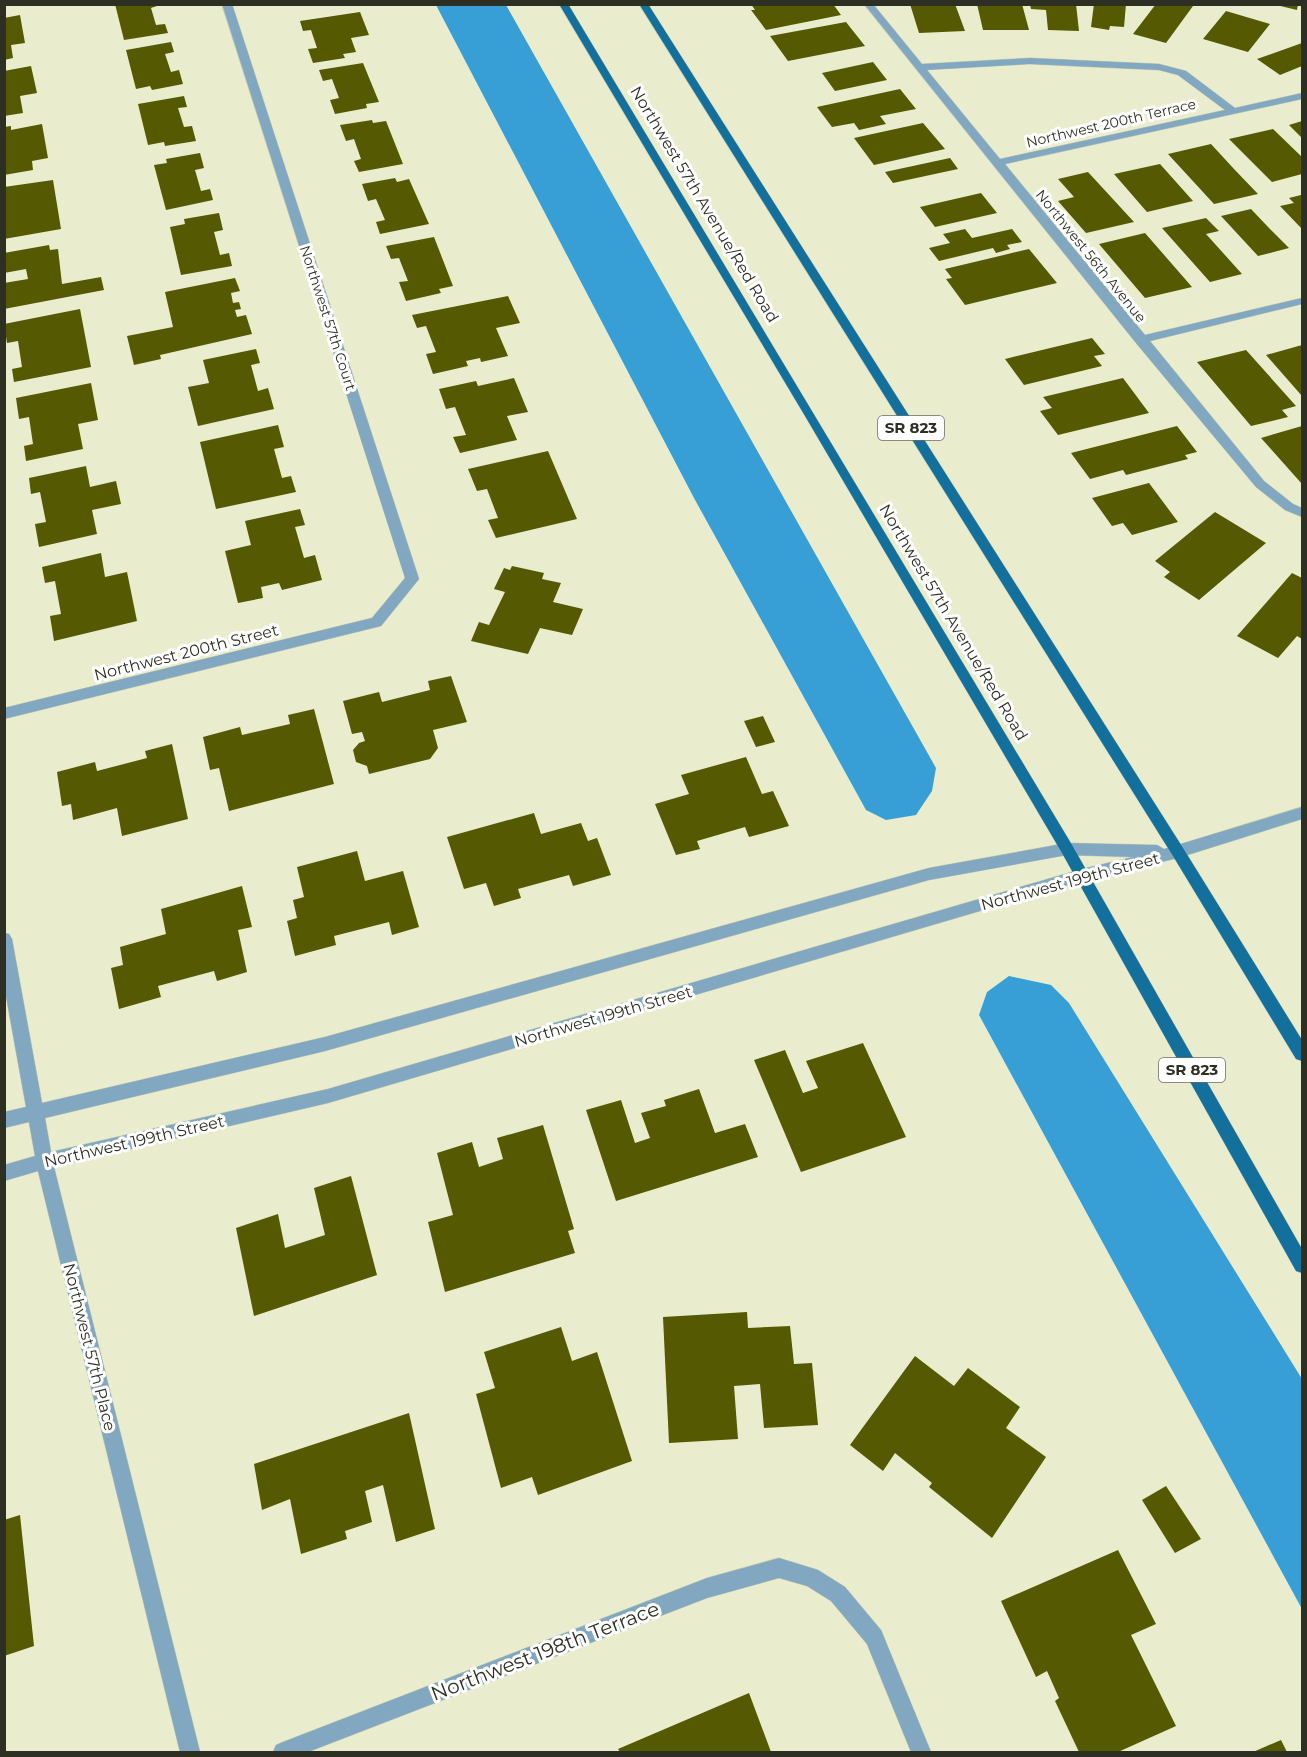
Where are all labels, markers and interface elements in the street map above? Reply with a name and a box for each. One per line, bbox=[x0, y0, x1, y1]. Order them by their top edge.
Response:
street label: Northwest 57th Avenue/Red Road bbox=[626, 83, 783, 326]
street label: Northwest 200th Terrace bbox=[1024, 95, 1198, 151]
street label: Northwest 56th Avenue bbox=[1032, 186, 1150, 326]
street label: Northwest 57th Court bbox=[296, 243, 360, 393]
road number: SR 823 bbox=[878, 416, 944, 440]
street label: Northwest 57th Avenue/Red Road bbox=[875, 501, 1032, 744]
street label: Northwest 200th Street bbox=[92, 620, 281, 685]
street label: Northwest 199th Street bbox=[979, 848, 1162, 914]
street label: Northwest 199th Street bbox=[512, 982, 695, 1051]
road number: SR 823 bbox=[1159, 1058, 1225, 1082]
street label: Northwest 199th Street bbox=[42, 1111, 226, 1171]
street label: Northwest 57th Place bbox=[59, 1261, 120, 1433]
street label: Northwest 198th Terrace bbox=[427, 1596, 663, 1706]

